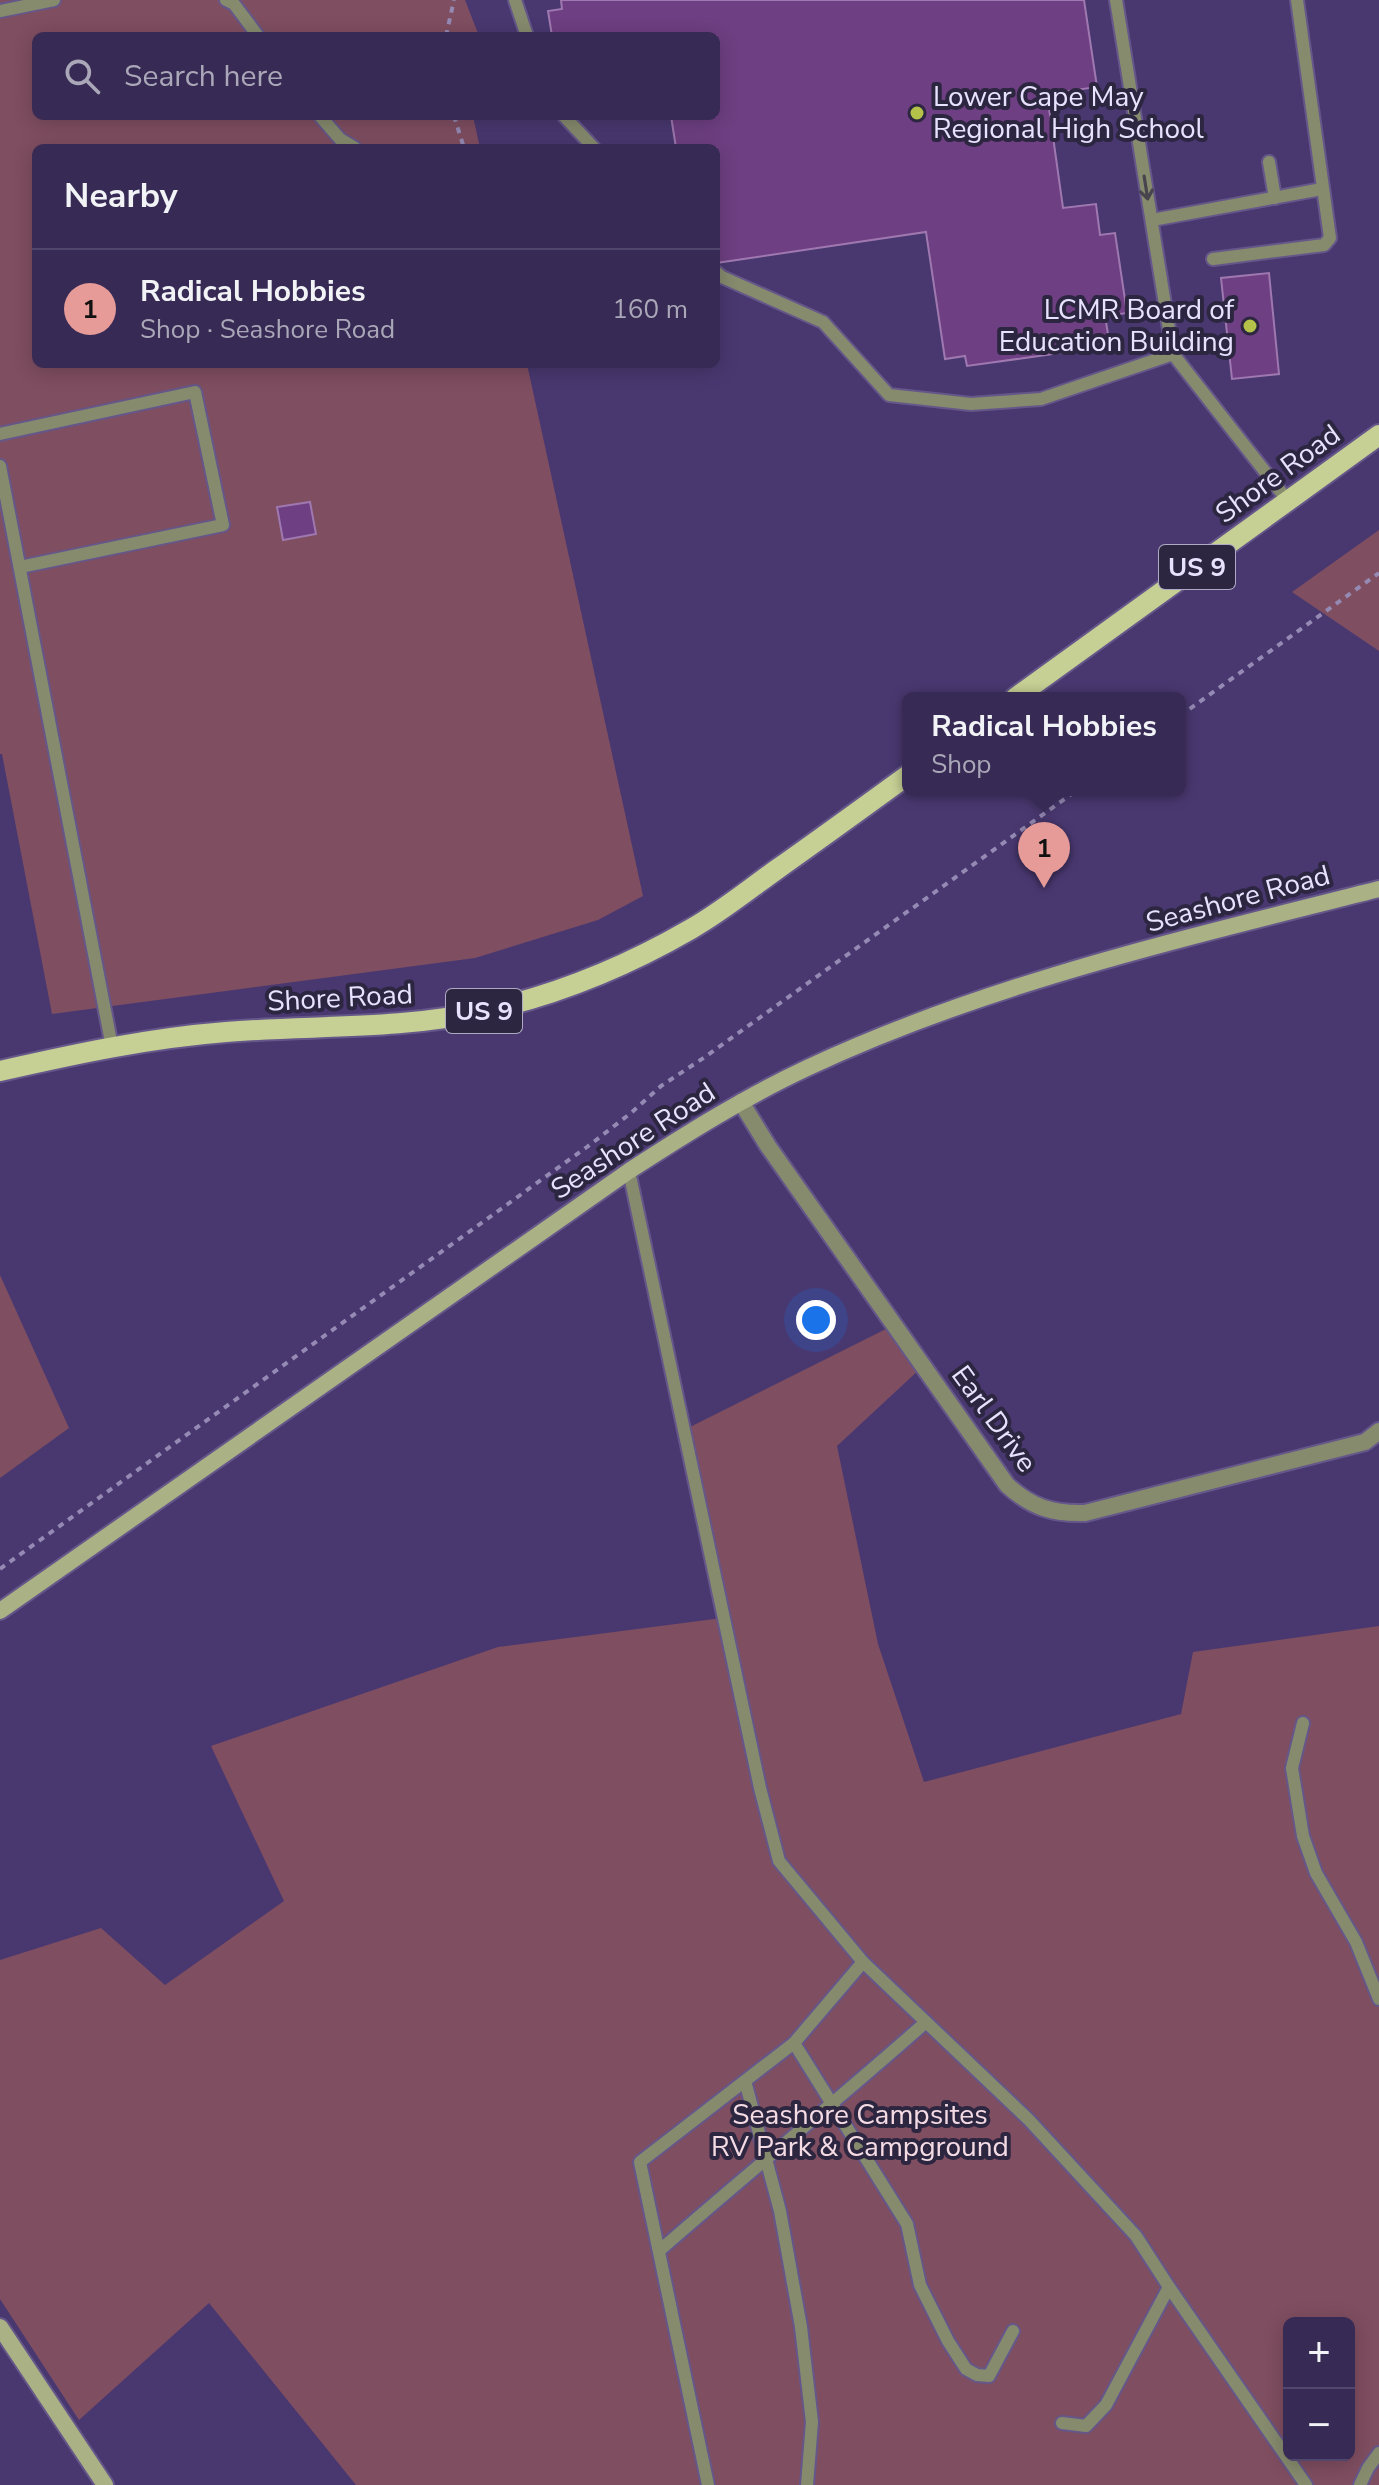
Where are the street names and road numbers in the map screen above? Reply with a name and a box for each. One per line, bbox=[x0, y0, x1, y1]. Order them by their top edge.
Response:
street label: Shore Road bbox=[1208, 416, 1348, 532]
road number: US 9 bbox=[1159, 545, 1235, 589]
street label: Seashore Road bbox=[1142, 856, 1334, 942]
street label: Shore Road bbox=[266, 975, 414, 1021]
road number: US 9 bbox=[446, 989, 522, 1033]
street label: Seashore Road bbox=[543, 1074, 723, 1208]
street label: Earl Drive bbox=[943, 1358, 1045, 1480]

